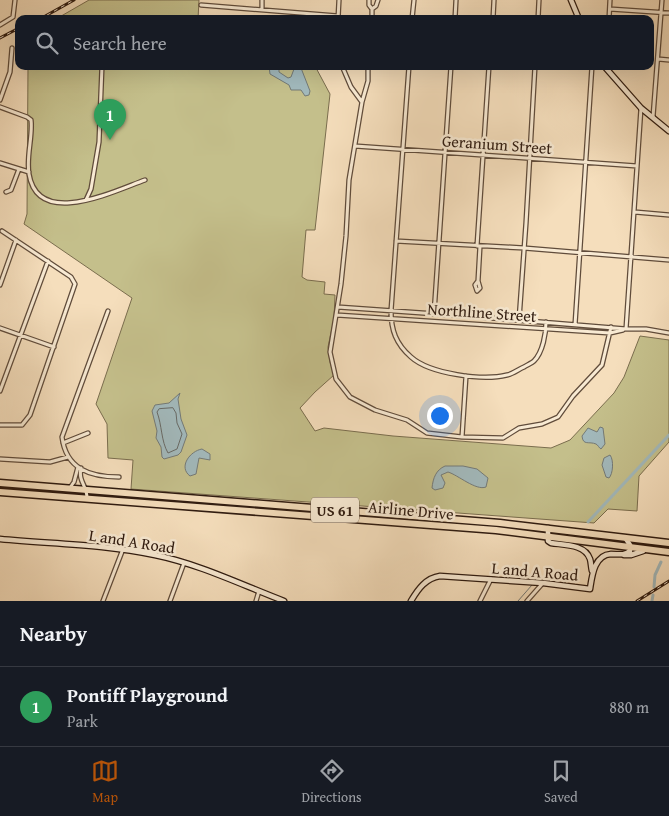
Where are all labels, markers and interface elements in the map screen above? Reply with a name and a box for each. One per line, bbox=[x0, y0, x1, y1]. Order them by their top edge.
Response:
search box bbox=[15, 15, 654, 70]
icon: search bbox=[33, 29, 61, 57]
text: Search here bbox=[73, 29, 167, 57]
pin: 1 bbox=[94, 99, 126, 140]
street label: Geranium Street bbox=[441, 128, 553, 160]
street label: Northline Street bbox=[427, 296, 538, 328]
your location bbox=[427, 403, 453, 429]
street label: Airline Drive bbox=[367, 494, 455, 526]
road number: US 61 bbox=[311, 498, 359, 522]
street label: L and A Road bbox=[87, 522, 177, 560]
street label: L and A Road bbox=[491, 555, 580, 587]
text: Nearby bbox=[20, 618, 87, 649]
text: Pontiff Playground bbox=[67, 681, 228, 709]
text: 1 bbox=[32, 695, 40, 719]
text: 880 m bbox=[609, 695, 649, 719]
text: Park bbox=[67, 709, 98, 733]
tab: Map bbox=[91, 757, 119, 807]
tab: Directions bbox=[301, 757, 362, 807]
tab: Saved bbox=[544, 757, 578, 807]

